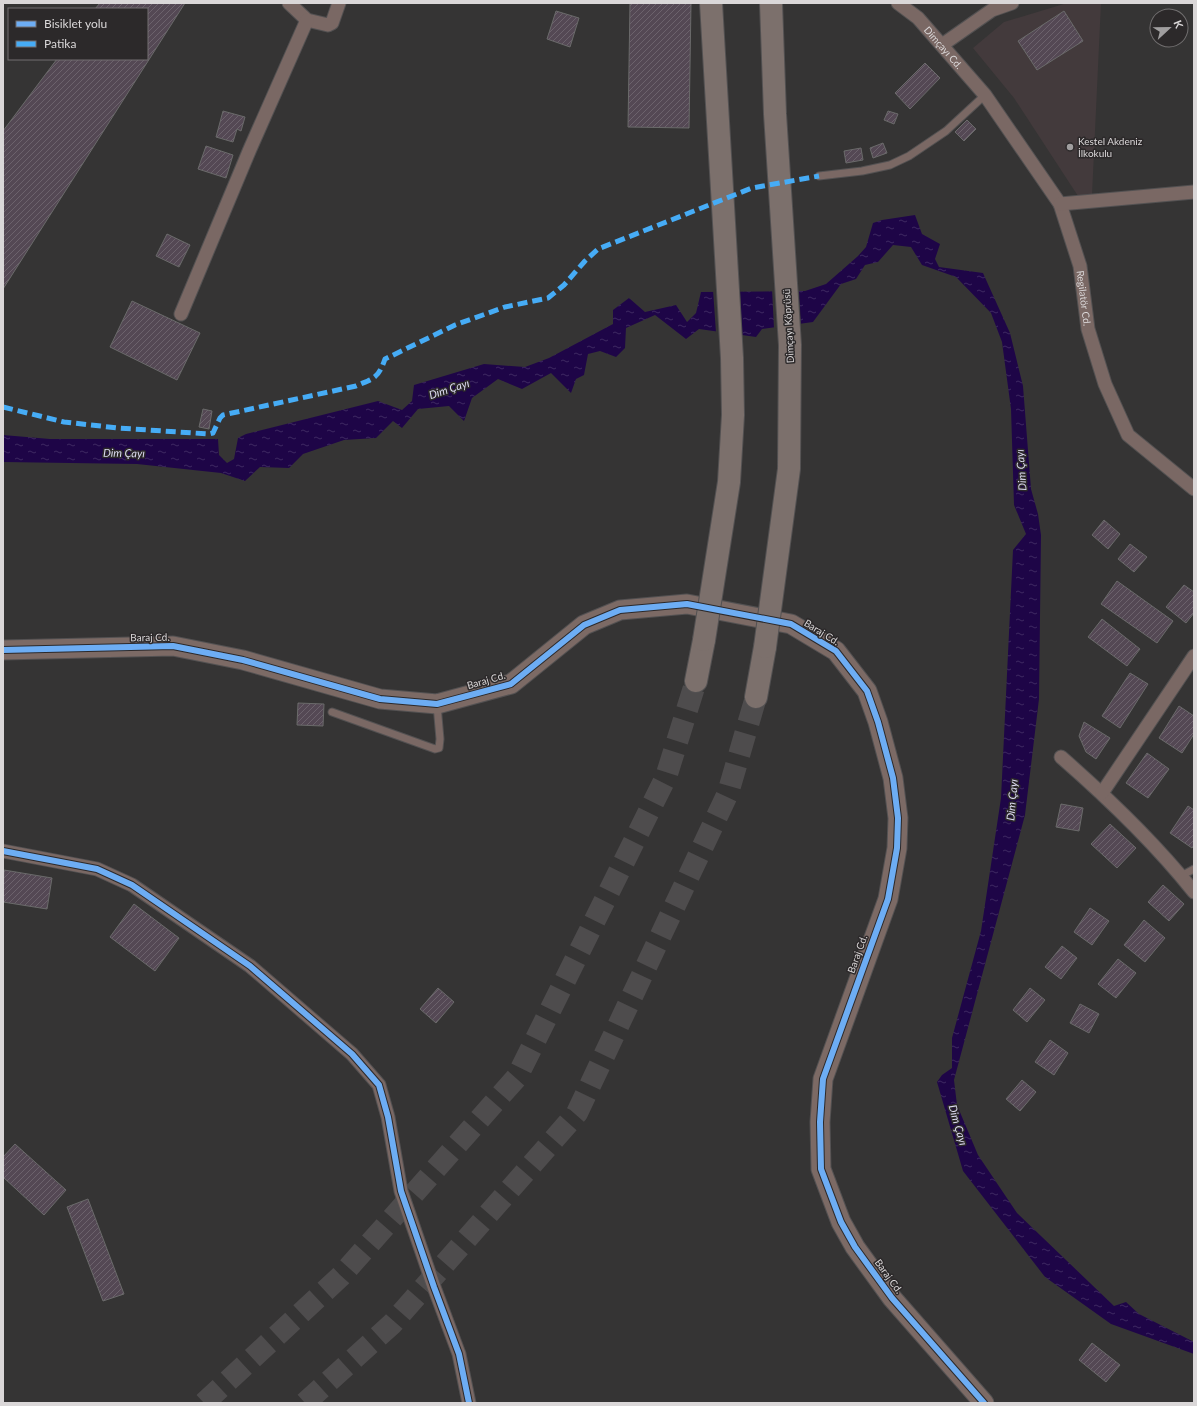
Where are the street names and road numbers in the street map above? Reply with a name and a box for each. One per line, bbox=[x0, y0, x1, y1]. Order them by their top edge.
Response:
street label: Dimçayı Cd. bbox=[922, 24, 965, 71]
street label: Regilatör Cd. bbox=[1075, 270, 1094, 327]
street label: Dimçayı Köprüsü bbox=[780, 288, 796, 364]
street label: Baraj Cd. bbox=[802, 616, 842, 648]
street label: Baraj Cd. bbox=[130, 631, 170, 643]
street label: Baraj Cd. bbox=[465, 669, 507, 691]
street label: Baraj Cd. bbox=[845, 933, 869, 975]
street label: Baraj Cd. bbox=[873, 1257, 905, 1295]

